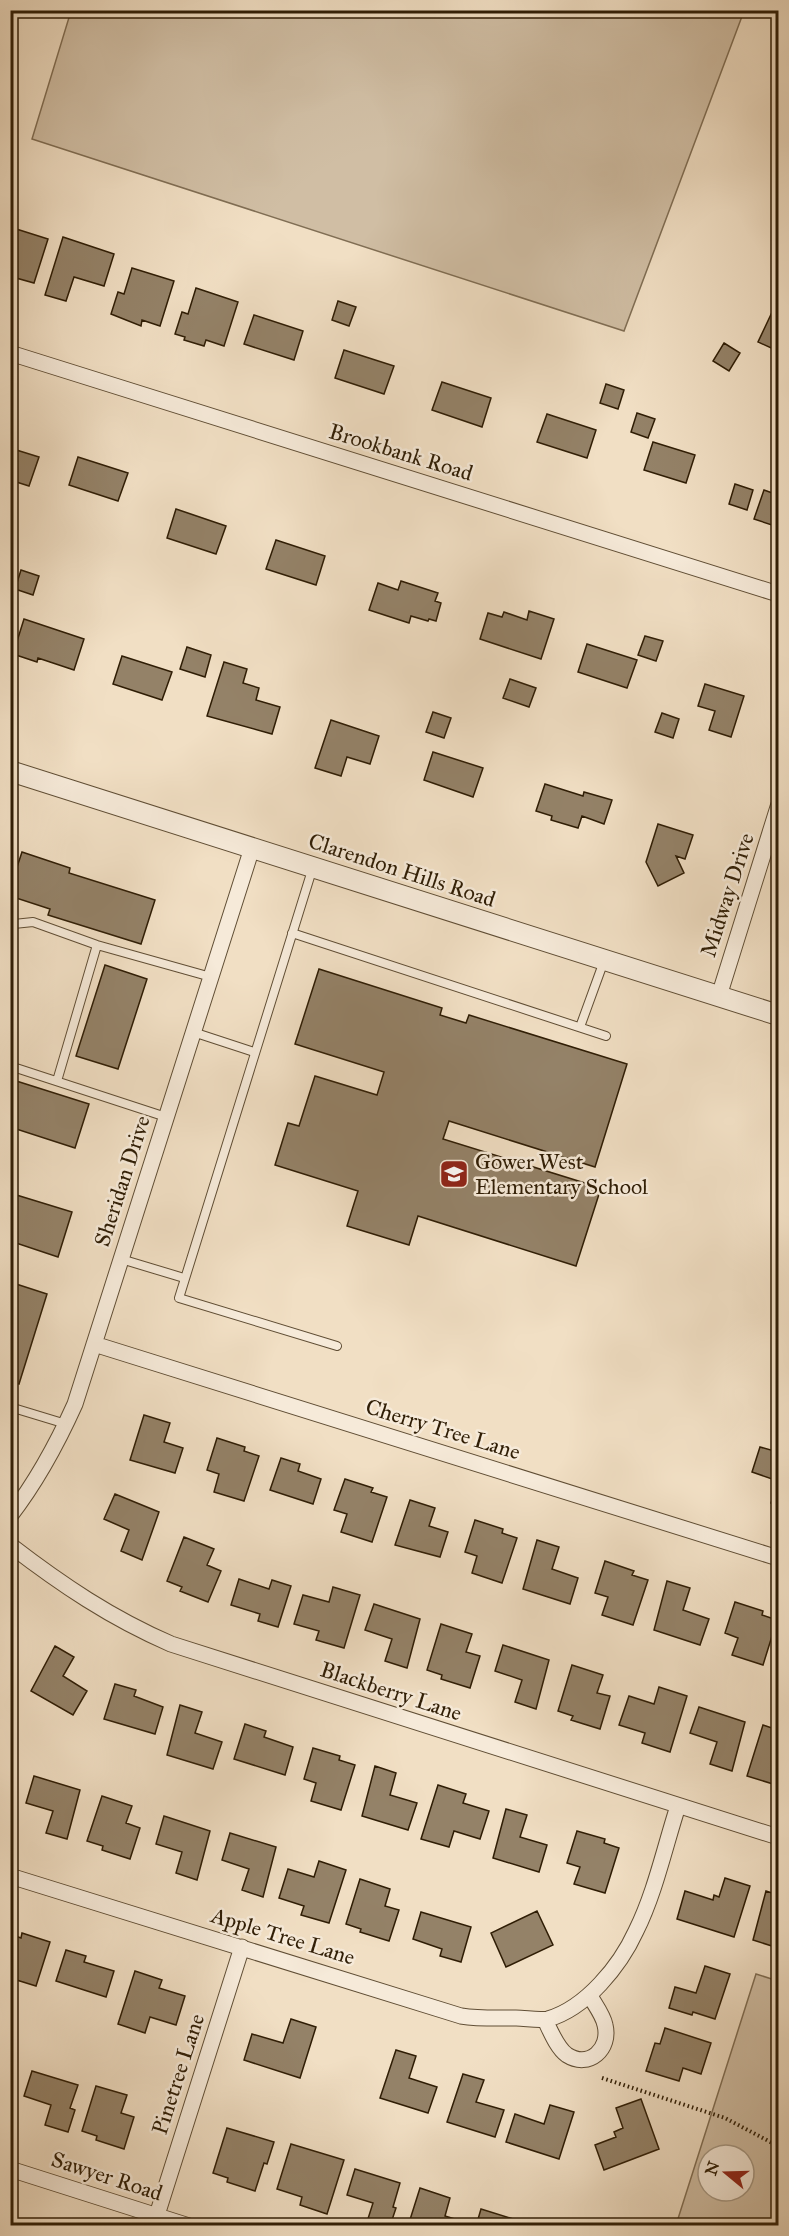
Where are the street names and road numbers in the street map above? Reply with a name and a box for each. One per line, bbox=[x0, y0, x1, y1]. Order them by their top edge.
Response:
street label: Brookbank Road bbox=[326, 417, 476, 487]
street label: Clarendon Hills Road bbox=[305, 827, 499, 913]
street label: Midway Drive bbox=[694, 830, 760, 960]
street label: Sheridan Drive bbox=[88, 1112, 156, 1250]
street label: Cherry Tree Lane bbox=[362, 1393, 524, 1465]
street label: Blackberry Lane bbox=[317, 1655, 465, 1727]
street label: Apple Tree Lane bbox=[207, 1901, 358, 1971]
street label: Pinetree Lane bbox=[146, 2010, 210, 2138]
street label: Sawyer Road bbox=[48, 2145, 166, 2207]

